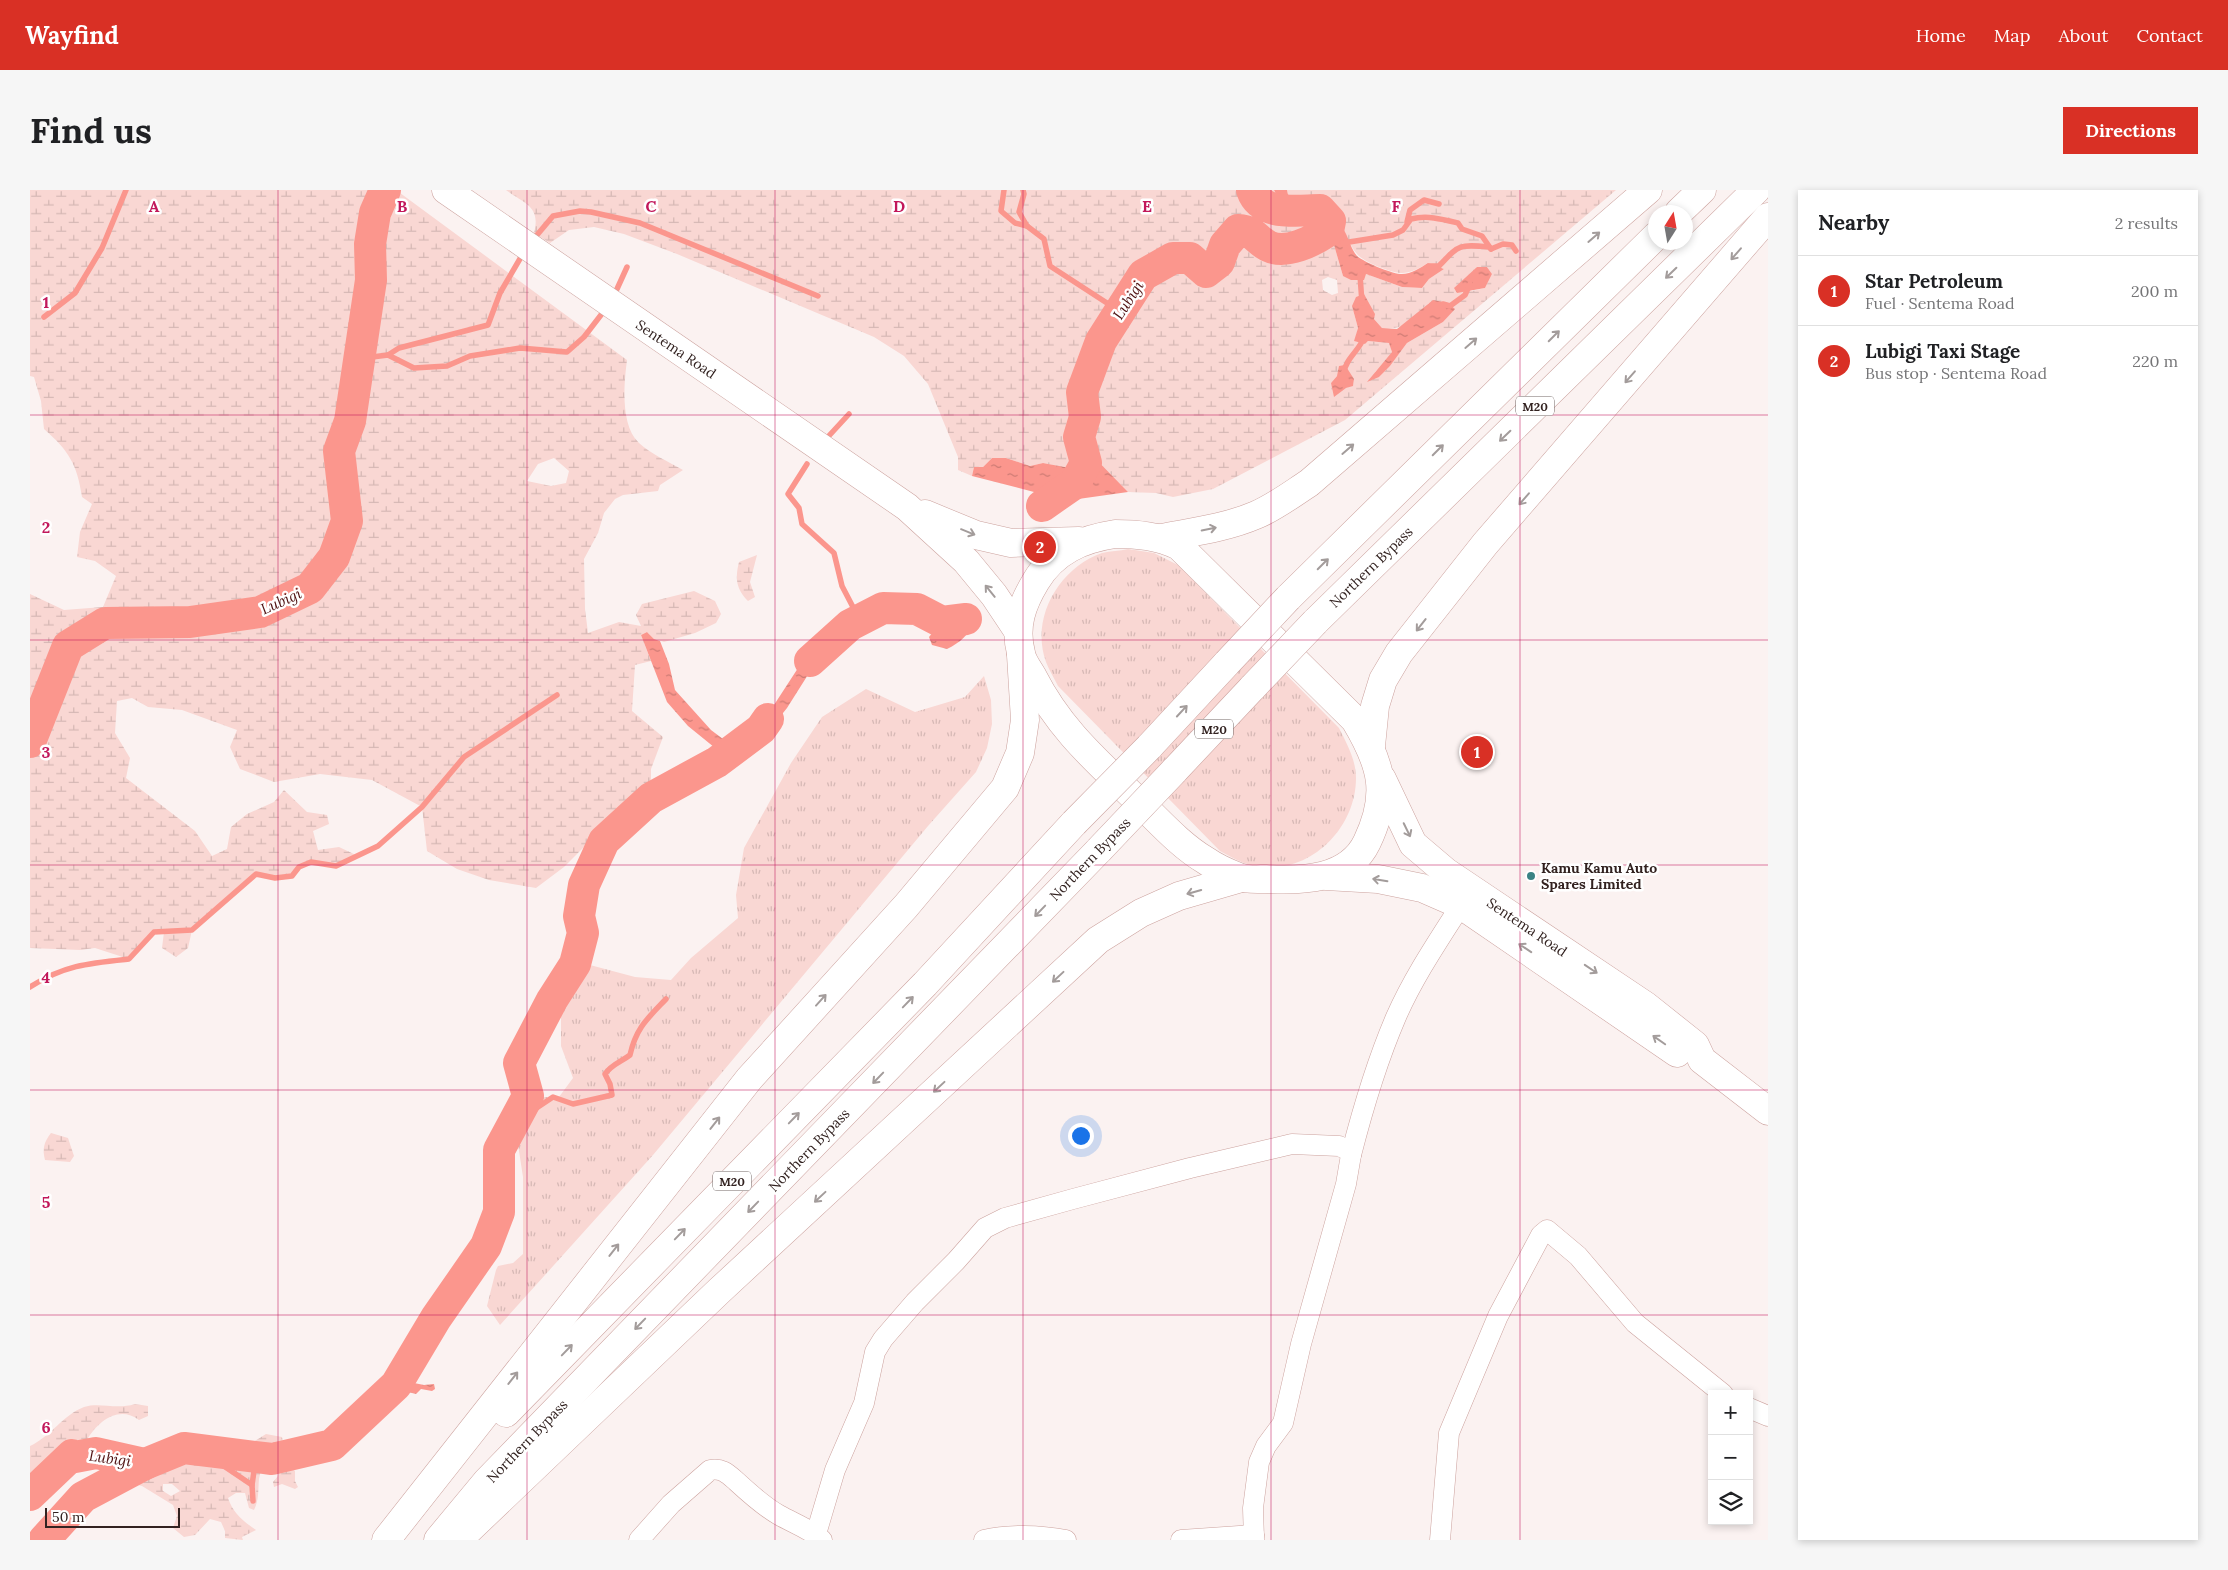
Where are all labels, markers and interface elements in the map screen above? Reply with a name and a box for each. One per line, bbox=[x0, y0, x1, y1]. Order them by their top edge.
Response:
text: Wayfind bbox=[25, 20, 119, 51]
text: Home bbox=[1916, 24, 1966, 47]
text: Map bbox=[1994, 24, 2030, 47]
text: About bbox=[2058, 24, 2108, 47]
text: Contact bbox=[2136, 24, 2203, 47]
button: Directions bbox=[2063, 107, 2198, 154]
text: Find us bbox=[30, 108, 152, 153]
text: A bbox=[149, 196, 160, 216]
text: B bbox=[397, 196, 408, 216]
text: C bbox=[645, 196, 657, 216]
text: D bbox=[893, 196, 905, 216]
text: E bbox=[1142, 196, 1152, 216]
text: F bbox=[1391, 196, 1401, 216]
north arrow bbox=[1648, 205, 1693, 250]
text: Nearby bbox=[1818, 209, 1889, 236]
text: 2 results bbox=[2115, 213, 2178, 233]
one-way arrow bbox=[1587, 231, 1600, 243]
one-way arrow bbox=[1731, 247, 1742, 260]
one-way arrow bbox=[1665, 267, 1677, 279]
text: Star Petroleum bbox=[1865, 269, 2003, 293]
water label: Lubigi bbox=[1108, 277, 1148, 323]
text: 1 bbox=[1831, 281, 1837, 301]
text: 200 m bbox=[2131, 281, 2178, 301]
text: 1 bbox=[43, 292, 49, 312]
text: Fuel · Sentema Road bbox=[1865, 293, 2015, 313]
street label: Sentema Road bbox=[632, 316, 720, 382]
one-way arrow bbox=[1548, 329, 1560, 342]
one-way arrow bbox=[1464, 338, 1477, 349]
text: Lubigi Taxi Stage bbox=[1865, 339, 2020, 363]
text: 2 bbox=[1830, 351, 1838, 371]
text: 220 m bbox=[2132, 351, 2178, 371]
text: Bus stop · Sentema Road bbox=[1865, 363, 2047, 383]
one-way arrow bbox=[1624, 370, 1636, 383]
road number: M20 bbox=[1516, 397, 1554, 416]
one-way arrow bbox=[1499, 430, 1511, 442]
one-way arrow bbox=[1341, 443, 1354, 455]
one-way arrow bbox=[1432, 444, 1444, 456]
one-way arrow bbox=[1518, 493, 1529, 506]
text: 2 bbox=[42, 517, 50, 537]
street label: Northern Bypass bbox=[1326, 523, 1416, 611]
one-way arrow bbox=[1200, 524, 1216, 533]
one-way arrow bbox=[960, 528, 975, 537]
pin: 2 bbox=[1024, 528, 1056, 566]
one-way arrow bbox=[1316, 558, 1328, 570]
water label: Lubigi bbox=[258, 584, 304, 618]
one-way arrow bbox=[985, 584, 996, 597]
one-way arrow bbox=[1416, 619, 1427, 632]
one-way arrow bbox=[1176, 705, 1188, 717]
road number: M20 bbox=[1195, 720, 1233, 738]
pin: 1 bbox=[1461, 733, 1493, 771]
text: 3 bbox=[42, 742, 51, 762]
street label: Northern Bypass bbox=[1046, 814, 1134, 904]
one-way arrow bbox=[1402, 823, 1412, 838]
place label: Kamu Kamu Auto Spares Limited bbox=[1541, 859, 1657, 893]
marker: Kamu Kamu Auto Spares Limited bbox=[1525, 870, 1537, 882]
one-way arrow bbox=[1372, 875, 1388, 885]
one-way arrow bbox=[1187, 887, 1203, 897]
street label: Sentema Road bbox=[1483, 894, 1571, 960]
one-way arrow bbox=[1034, 904, 1046, 917]
one-way arrow bbox=[1518, 943, 1532, 953]
one-way arrow bbox=[1583, 964, 1597, 974]
text: 4 bbox=[42, 967, 51, 987]
one-way arrow bbox=[1052, 971, 1065, 983]
one-way arrow bbox=[815, 993, 827, 1006]
one-way arrow bbox=[901, 996, 914, 1008]
one-way arrow bbox=[1652, 1035, 1666, 1045]
one-way arrow bbox=[873, 1071, 885, 1083]
one-way arrow bbox=[933, 1081, 945, 1093]
street label: Northern Bypass bbox=[765, 1105, 853, 1195]
one-way arrow bbox=[788, 1112, 800, 1124]
one-way arrow bbox=[709, 1117, 720, 1130]
your location bbox=[1068, 1123, 1094, 1149]
road number: M20 bbox=[713, 1171, 751, 1190]
text: 5 bbox=[42, 1192, 51, 1212]
one-way arrow bbox=[813, 1192, 826, 1203]
one-way arrow bbox=[747, 1201, 759, 1213]
one-way arrow bbox=[674, 1228, 686, 1240]
one-way arrow bbox=[608, 1244, 619, 1257]
one-way arrow bbox=[634, 1317, 646, 1330]
one-way arrow bbox=[560, 1345, 572, 1357]
one-way arrow bbox=[508, 1372, 519, 1385]
map controls bbox=[1708, 1390, 1753, 1525]
button: + bbox=[1708, 1390, 1753, 1435]
street label: Northern Bypass bbox=[483, 1396, 571, 1486]
text: 6 bbox=[41, 1417, 51, 1437]
button: − bbox=[1708, 1435, 1753, 1480]
water label: Lubigi bbox=[88, 1446, 133, 1470]
button: layers bbox=[1708, 1480, 1753, 1525]
scale bar bbox=[45, 1505, 180, 1528]
text: 50 m bbox=[52, 1508, 85, 1526]

